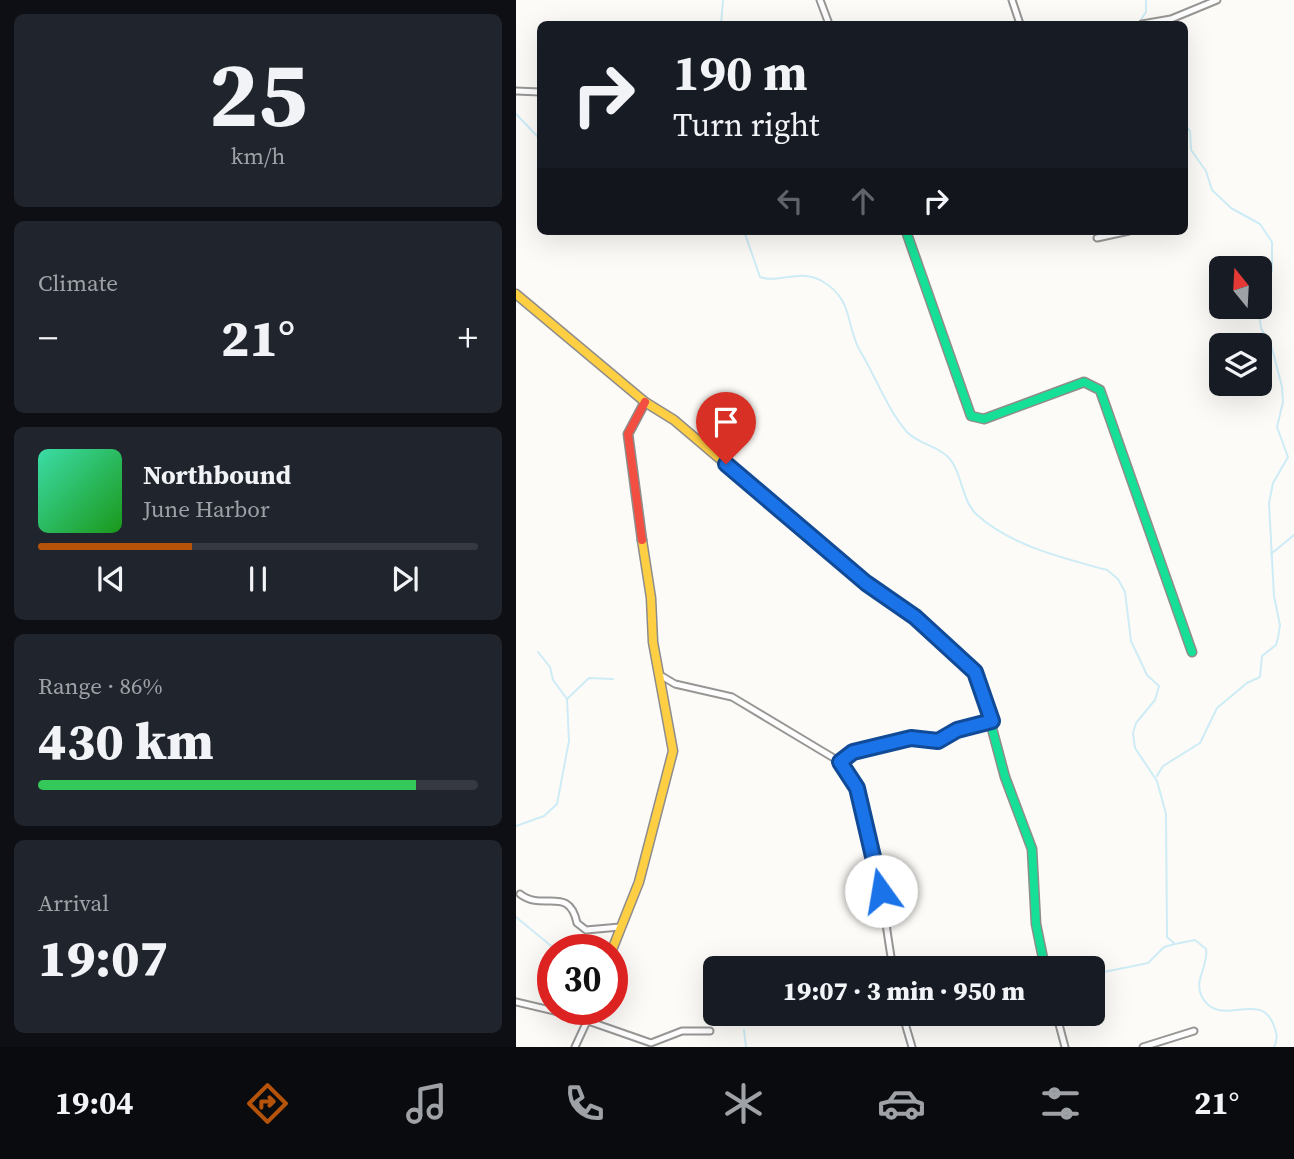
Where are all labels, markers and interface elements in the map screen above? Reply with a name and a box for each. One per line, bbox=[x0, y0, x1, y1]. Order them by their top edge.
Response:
text: 25 bbox=[209, 32, 307, 156]
text: 190 m bbox=[673, 39, 808, 106]
icon: right bbox=[558, 49, 649, 140]
text: Turn right bbox=[673, 103, 819, 147]
text: km/h bbox=[231, 140, 285, 172]
icon: left bbox=[771, 182, 809, 220]
icon: ahead bbox=[844, 182, 882, 220]
icon: right bbox=[917, 182, 955, 220]
north arrow bbox=[1209, 256, 1272, 318]
map controls bbox=[1209, 256, 1272, 396]
text: Climate bbox=[38, 267, 118, 299]
text: 21° bbox=[221, 302, 295, 373]
text: − bbox=[38, 312, 58, 364]
text: + bbox=[458, 312, 478, 364]
button: layers bbox=[1209, 333, 1272, 396]
pin bbox=[696, 392, 756, 464]
icon: arrive bbox=[707, 403, 745, 441]
text: Northbound bbox=[143, 457, 291, 493]
text: June Harbor bbox=[143, 493, 270, 525]
icon: previous bbox=[92, 560, 130, 598]
icon: pause bbox=[239, 560, 277, 598]
icon: next bbox=[386, 560, 424, 598]
text: Range · 86% bbox=[38, 670, 163, 702]
text: 430 km bbox=[38, 705, 214, 776]
position arrow bbox=[844, 854, 918, 928]
text: Arrival bbox=[38, 887, 109, 919]
text: 19:07 bbox=[38, 922, 168, 993]
speed limit sign: 30 bbox=[537, 934, 628, 1025]
text: 19:07 · 3 min · 950 m bbox=[783, 973, 1025, 1009]
icon: directions bbox=[243, 1079, 292, 1128]
icon: music bbox=[402, 1079, 451, 1128]
icon: phone bbox=[560, 1079, 609, 1128]
icon: climate bbox=[719, 1079, 768, 1128]
icon: car bbox=[877, 1079, 926, 1128]
icon: filters bbox=[1036, 1079, 1085, 1128]
text: 19:04 bbox=[55, 1081, 134, 1125]
text: 21° bbox=[1194, 1081, 1239, 1125]

